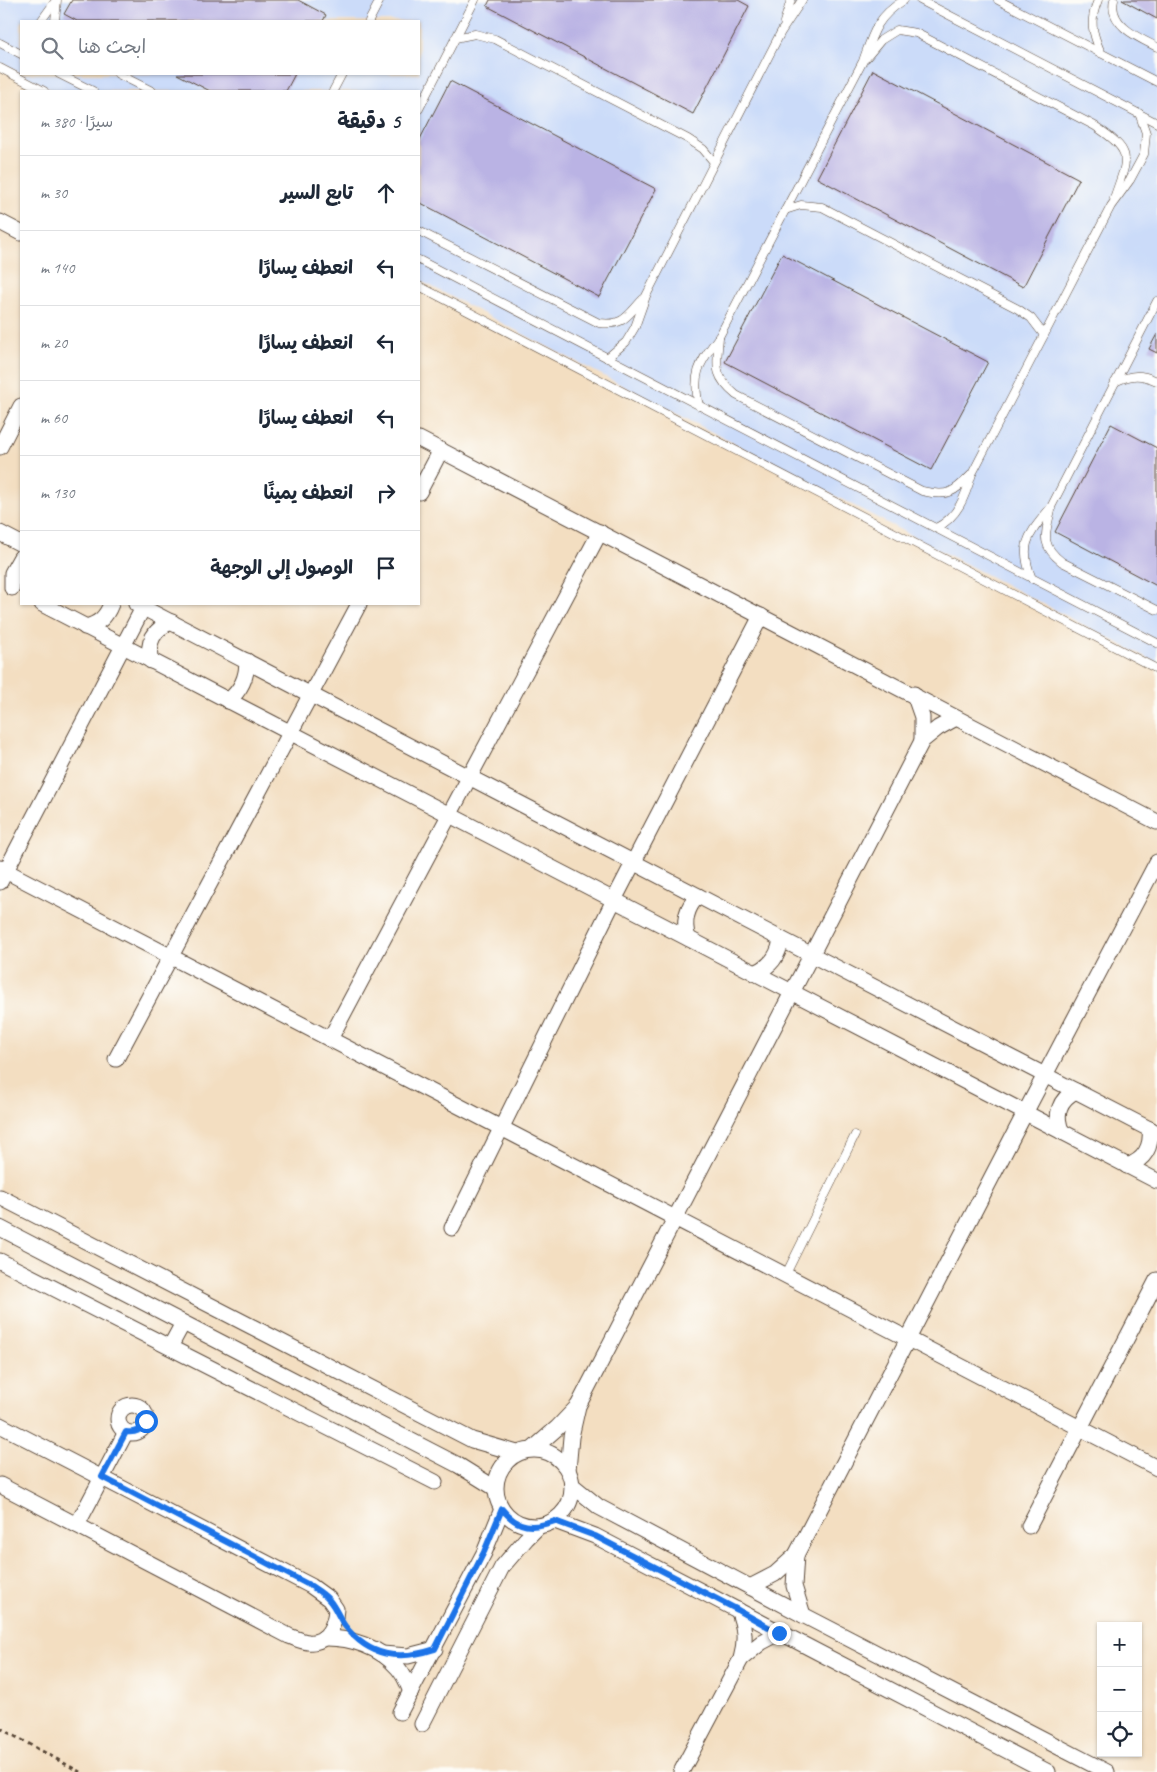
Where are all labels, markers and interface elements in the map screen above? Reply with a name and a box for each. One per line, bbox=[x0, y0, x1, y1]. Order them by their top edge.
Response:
search box bbox=[20, 20, 420, 75]
icon: search bbox=[38, 34, 66, 62]
text: ابحث هنا bbox=[78, 35, 146, 59]
text: 5 دقيقة bbox=[337, 108, 400, 134]
text: سيرًا · 380 m bbox=[40, 112, 113, 132]
icon: ahead bbox=[372, 179, 400, 207]
text: تابع السير bbox=[281, 181, 353, 205]
text: 30 m bbox=[40, 183, 67, 203]
icon: left bbox=[372, 254, 400, 282]
text: انعطف يسارًا bbox=[259, 256, 353, 280]
text: 140 m bbox=[40, 258, 74, 278]
icon: left bbox=[372, 329, 400, 357]
text: انعطف يسارًا bbox=[259, 331, 353, 355]
text: 20 m bbox=[40, 333, 67, 353]
icon: left bbox=[372, 404, 400, 432]
text: انعطف يسارًا bbox=[259, 406, 353, 430]
text: 60 m bbox=[40, 408, 67, 428]
icon: right bbox=[372, 479, 400, 507]
text: انعطف يمينًا bbox=[264, 481, 353, 505]
text: 130 m bbox=[40, 483, 74, 503]
icon: arrive bbox=[372, 554, 400, 582]
text: الوصول إلى الوجهة bbox=[210, 556, 353, 580]
route start bbox=[135, 1410, 158, 1433]
route end bbox=[768, 1622, 791, 1645]
map controls bbox=[1097, 1622, 1142, 1757]
button: + bbox=[1097, 1622, 1142, 1667]
button: − bbox=[1097, 1667, 1142, 1712]
button: locate bbox=[1097, 1712, 1142, 1757]

